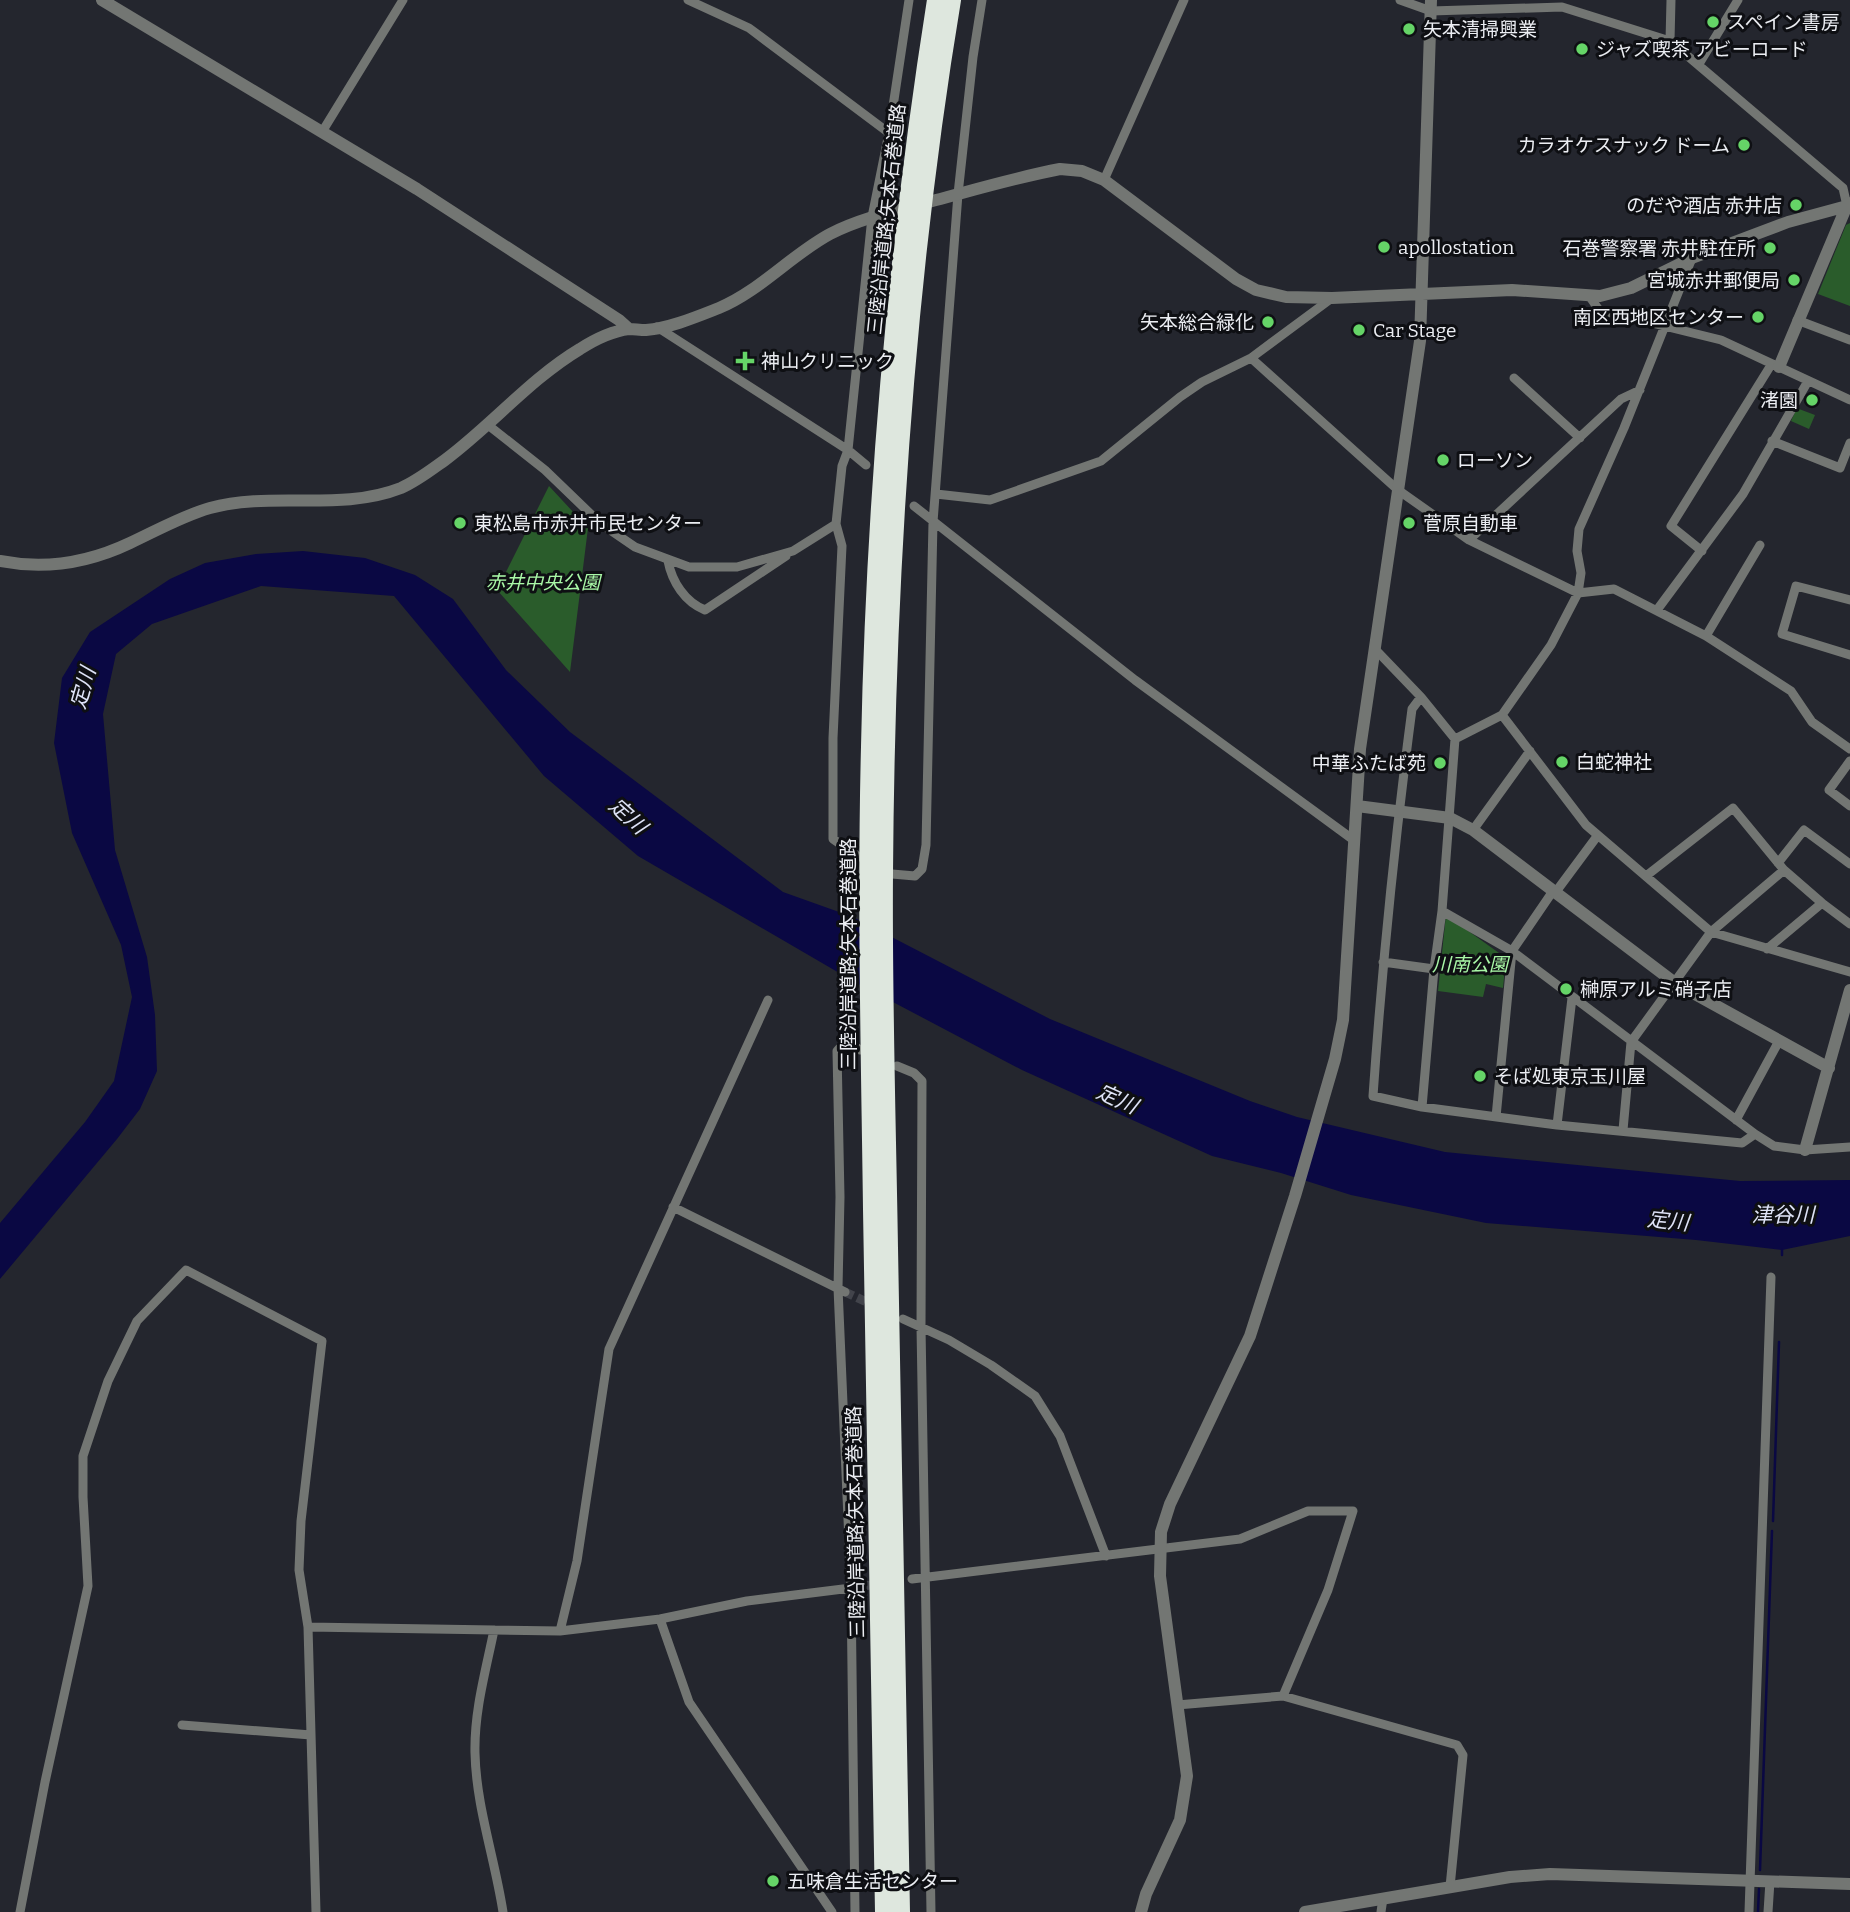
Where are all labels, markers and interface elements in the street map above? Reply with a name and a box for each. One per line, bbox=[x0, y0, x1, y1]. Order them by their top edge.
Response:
place label: スペイン書房 bbox=[1727, 11, 1840, 34]
marker: スペイン書房 bbox=[1705, 14, 1721, 30]
place label: 矢本清掃興業 bbox=[1423, 18, 1537, 41]
marker: 矢本清掃興業 bbox=[1401, 21, 1417, 37]
place label: ジャズ喫茶 アビーロード bbox=[1596, 38, 1808, 61]
marker: ジャズ喫茶 アビーロード bbox=[1574, 41, 1590, 57]
street label: 三陸沿岸道路;矢本石巻道路 bbox=[863, 102, 910, 336]
place label: カラオケスナック ドーム bbox=[1518, 134, 1730, 157]
marker: カラオケスナック ドーム bbox=[1736, 137, 1752, 153]
place label: のだや酒店 赤井店 bbox=[1626, 194, 1782, 217]
marker: のだや酒店 赤井店 bbox=[1788, 197, 1804, 213]
place label: apollostation bbox=[1398, 236, 1514, 259]
place label: 石巻警察署 赤井駐在所 bbox=[1562, 237, 1756, 260]
marker: apollostation bbox=[1376, 239, 1392, 255]
marker: 石巻警察署 赤井駐在所 bbox=[1762, 240, 1778, 256]
place label: 宮城赤井郵便局 bbox=[1647, 269, 1780, 292]
marker: 宮城赤井郵便局 bbox=[1786, 272, 1802, 288]
place label: 南区西地区センター bbox=[1573, 306, 1744, 329]
marker: 南区西地区センター bbox=[1750, 309, 1766, 325]
place label: 矢本総合緑化 bbox=[1140, 311, 1254, 334]
marker: 矢本総合緑化 bbox=[1260, 314, 1276, 330]
place label: Car Stage bbox=[1373, 319, 1456, 342]
marker: Car Stage bbox=[1351, 322, 1367, 338]
place label: 神山クリニック bbox=[761, 350, 894, 373]
marker: 神山クリニック bbox=[735, 351, 755, 371]
place label: 渚園 bbox=[1760, 389, 1798, 412]
marker: 渚園 bbox=[1804, 392, 1820, 408]
place label: ローソン bbox=[1457, 449, 1533, 472]
marker: ローソン bbox=[1435, 452, 1451, 468]
place label: 東松島市赤井市民センター bbox=[474, 512, 702, 535]
place label: 菅原自動車 bbox=[1423, 512, 1518, 535]
marker: 東松島市赤井市民センター bbox=[452, 515, 468, 531]
marker: 菅原自動車 bbox=[1401, 515, 1417, 531]
park label: 赤井中央公園 bbox=[486, 571, 603, 594]
water label: 定川 bbox=[65, 662, 102, 712]
place label: 白蛇神社 bbox=[1576, 751, 1652, 774]
place label: 中華ふたば苑 bbox=[1312, 752, 1426, 775]
marker: 白蛇神社 bbox=[1554, 754, 1570, 770]
marker: 中華ふたば苑 bbox=[1432, 755, 1448, 771]
water label: 定川 bbox=[604, 792, 654, 841]
street label: 三陸沿岸道路;矢本石巻道路 bbox=[837, 838, 860, 1070]
park label: 川南公園 bbox=[1432, 953, 1511, 976]
place label: 榊原アルミ硝子店 bbox=[1580, 978, 1732, 1001]
marker: 榊原アルミ硝子店 bbox=[1558, 981, 1574, 997]
place label: そば処東京玉川屋 bbox=[1494, 1065, 1646, 1088]
marker: そば処東京玉川屋 bbox=[1472, 1068, 1488, 1084]
water label: 定川 bbox=[1093, 1079, 1143, 1120]
water label: 津谷川 bbox=[1752, 1202, 1816, 1228]
water label: 定川 bbox=[1646, 1206, 1692, 1236]
street label: 三陸沿岸道路;矢本石巻道路 bbox=[842, 1406, 869, 1638]
place label: 五味倉生活センター bbox=[787, 1870, 958, 1893]
marker: 五味倉生活センター bbox=[765, 1873, 781, 1889]

